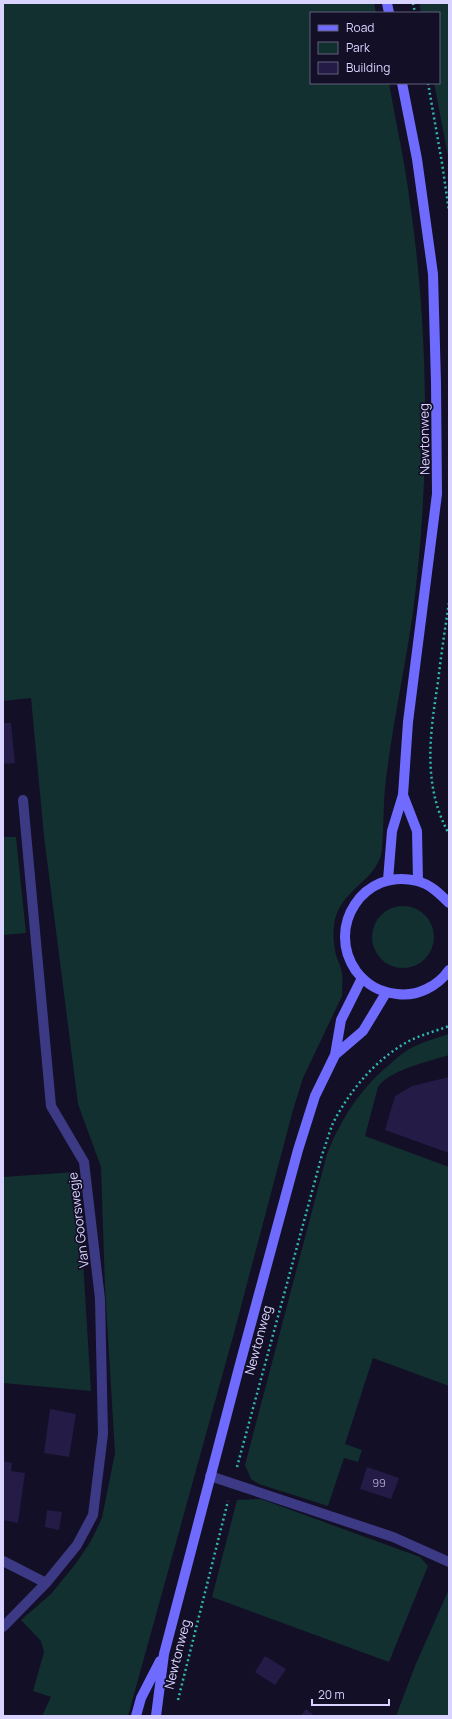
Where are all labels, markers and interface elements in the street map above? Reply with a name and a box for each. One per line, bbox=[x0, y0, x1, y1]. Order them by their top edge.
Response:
legend bbox=[310, 12, 440, 84]
text: Road bbox=[346, 19, 374, 36]
text: Park bbox=[346, 39, 371, 56]
text: Building bbox=[346, 59, 390, 76]
street label: Newtonweg bbox=[414, 403, 434, 475]
street label: Van Goorswegje bbox=[63, 1171, 93, 1269]
street label: Newtonweg bbox=[240, 1303, 276, 1377]
house number: 99 bbox=[372, 1475, 386, 1490]
street label: Newtonweg bbox=[160, 1617, 194, 1691]
scale bar bbox=[312, 1681, 389, 1707]
text: 20 m bbox=[318, 1686, 345, 1703]

